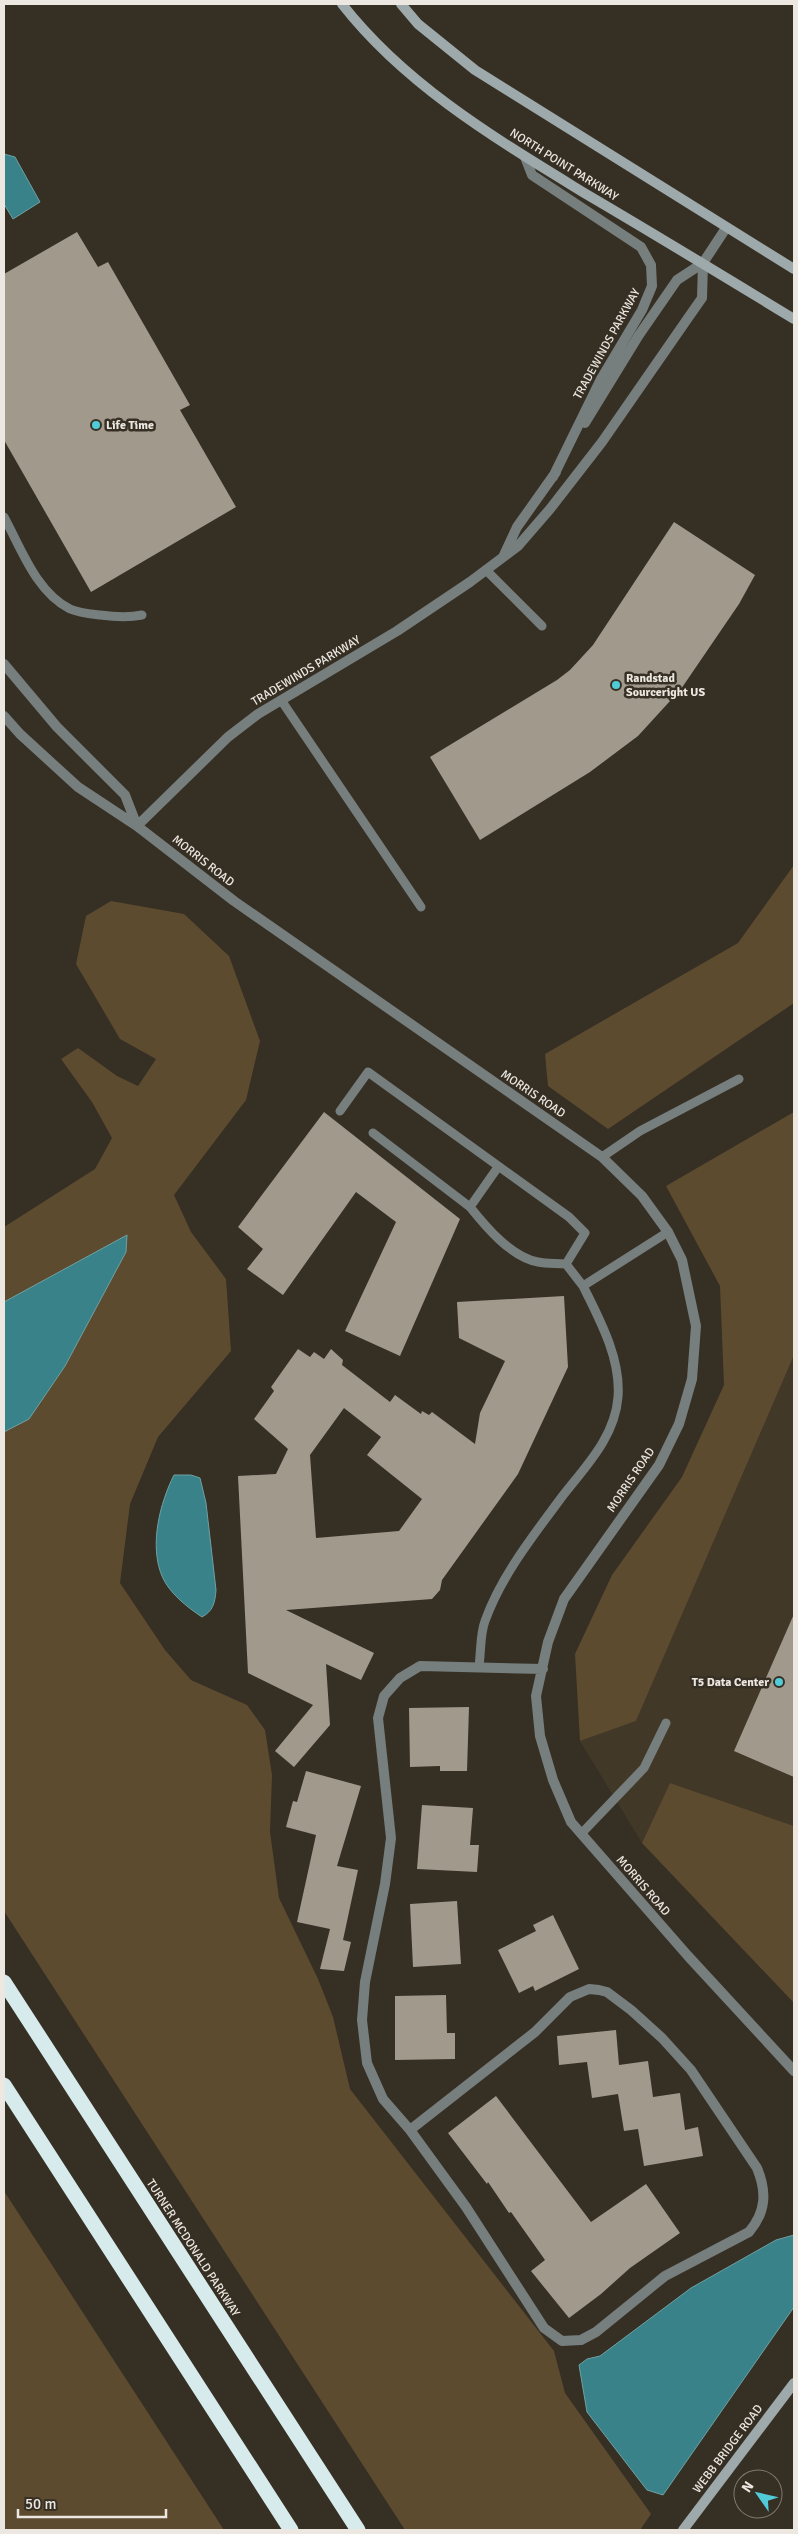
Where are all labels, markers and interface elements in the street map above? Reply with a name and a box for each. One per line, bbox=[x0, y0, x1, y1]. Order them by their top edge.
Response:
street label: NORTH POINT PARKWAY bbox=[507, 125, 621, 205]
street label: TRADEWINDS PARKWAY bbox=[570, 286, 644, 402]
place label: Life Time bbox=[106, 418, 154, 433]
marker: Life Time bbox=[90, 419, 102, 431]
street label: TRADEWINDS PARKWAY bbox=[249, 633, 363, 709]
place label: Randstad Sourceright US bbox=[626, 671, 705, 700]
marker: Randstad Sourceright US bbox=[610, 679, 622, 691]
street label: MORRIS ROAD bbox=[169, 832, 237, 890]
street label: MORRIS ROAD bbox=[498, 1067, 568, 1121]
street label: MORRIS ROAD bbox=[604, 1445, 658, 1515]
place label: T5 Data Center bbox=[692, 1675, 769, 1690]
marker: T5 Data Center bbox=[773, 1676, 785, 1688]
street label: MORRIS ROAD bbox=[613, 1853, 673, 1919]
street label: TURNER MCDONALD PARKWAY bbox=[143, 2176, 243, 2320]
street label: WEBB BRIDGE ROAD bbox=[690, 2402, 766, 2496]
north arrow bbox=[733, 2469, 783, 2519]
text: N bbox=[738, 2478, 757, 2496]
scale bar bbox=[18, 2486, 165, 2518]
text: 50 m bbox=[25, 2495, 56, 2513]

